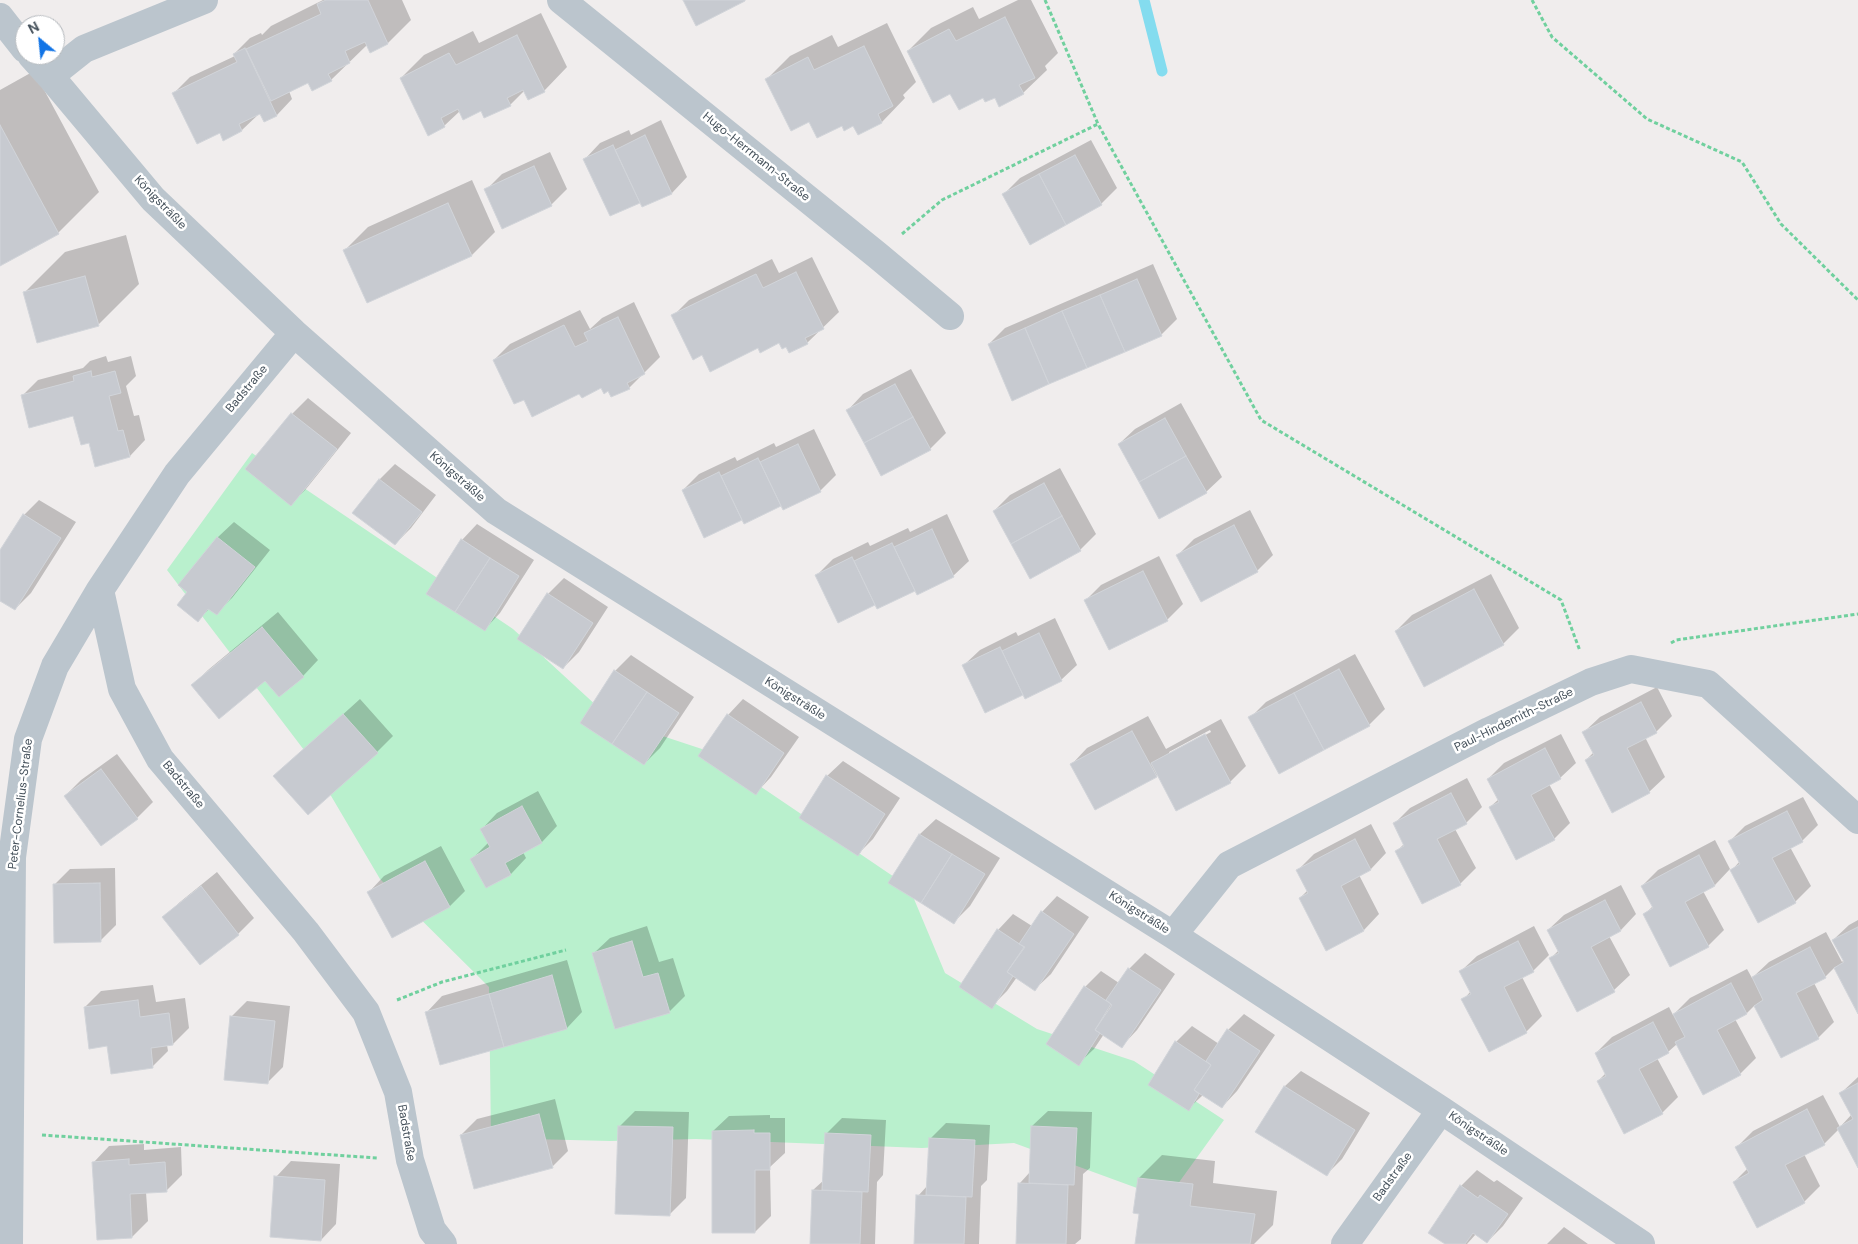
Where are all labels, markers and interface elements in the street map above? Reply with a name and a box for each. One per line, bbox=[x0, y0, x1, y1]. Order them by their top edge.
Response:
north arrow bbox=[15, 15, 65, 65]
text: N bbox=[25, 17, 42, 38]
street label: Hugo-Herrmann-Straße bbox=[700, 109, 812, 205]
street label: Königsträßle bbox=[131, 173, 189, 233]
street label: Badstraße bbox=[223, 362, 271, 416]
street label: Königsträßle bbox=[426, 449, 488, 505]
street label: Königsträßle bbox=[762, 675, 828, 723]
street label: Paul-Hindemith-Straße bbox=[1452, 685, 1576, 755]
street label: Peter-Cornelius-Straße bbox=[6, 738, 36, 870]
street label: Badstraße bbox=[159, 758, 207, 812]
street label: Königsträßle bbox=[1106, 889, 1172, 937]
street label: Badstraße bbox=[394, 1104, 418, 1162]
street label: Königsträßle bbox=[1445, 1109, 1511, 1159]
street label: Badstraße bbox=[1370, 1150, 1416, 1204]

